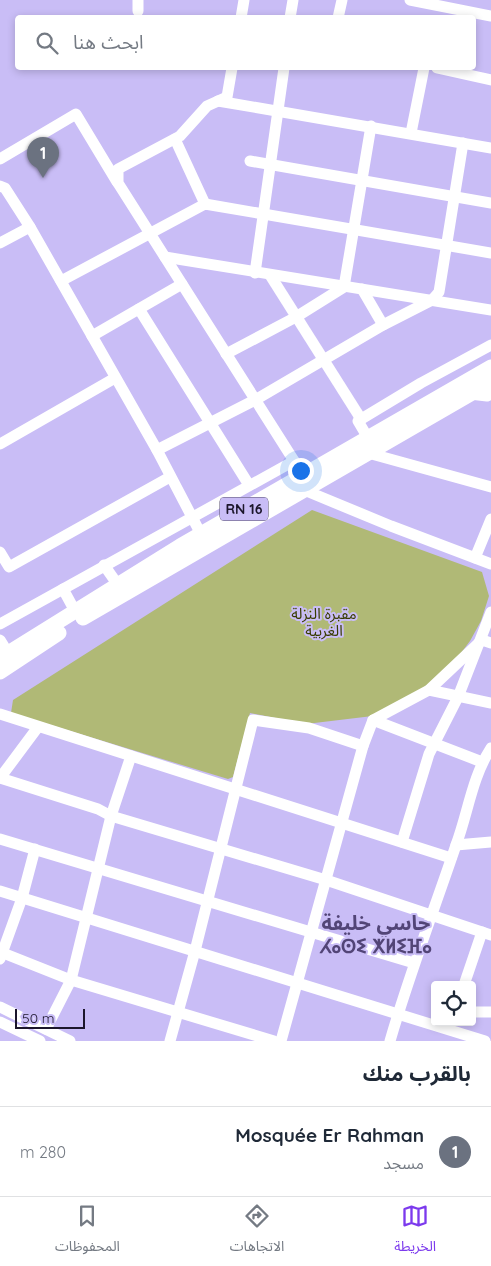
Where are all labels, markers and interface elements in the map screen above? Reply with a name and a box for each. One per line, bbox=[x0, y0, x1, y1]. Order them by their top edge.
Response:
search box bbox=[15, 15, 476, 70]
icon: search bbox=[33, 29, 61, 57]
text: ابحث هنا bbox=[73, 30, 144, 54]
pin: 1 bbox=[27, 137, 59, 178]
your location bbox=[288, 458, 314, 484]
road number: RN 16 bbox=[220, 498, 268, 520]
park label: مقبرة النزلة الغربية bbox=[291, 604, 357, 640]
district label: حاسي خليفة ⵃⴰⵙⵉ ⵅⵍⵉⴼⴰ bbox=[319, 910, 432, 958]
map controls bbox=[431, 981, 476, 1026]
button: locate bbox=[431, 981, 476, 1026]
scale bar bbox=[15, 1006, 85, 1029]
text: 50 m bbox=[22, 1009, 55, 1027]
text: بالقرب منك bbox=[363, 1060, 471, 1086]
text: Mosquée Er Rahman bbox=[235, 1123, 424, 1147]
text: 280 m bbox=[20, 1142, 66, 1162]
text: 1 bbox=[452, 1142, 458, 1162]
text: مسجد bbox=[383, 1153, 424, 1173]
tab: المحفوظات bbox=[55, 1202, 120, 1261]
tab: الاتجاهات bbox=[230, 1202, 284, 1261]
tab: الخريطة bbox=[394, 1202, 436, 1261]

